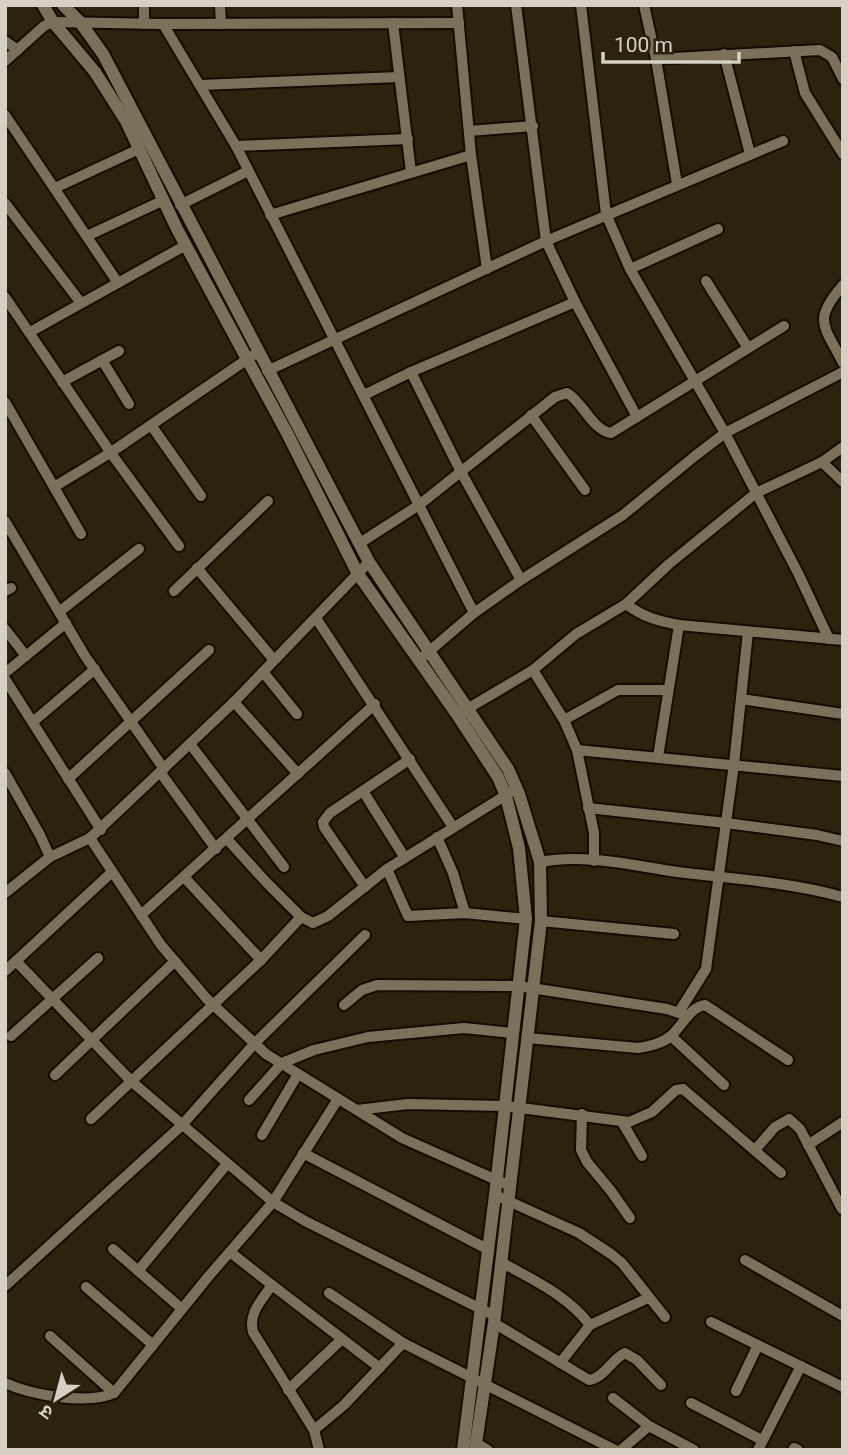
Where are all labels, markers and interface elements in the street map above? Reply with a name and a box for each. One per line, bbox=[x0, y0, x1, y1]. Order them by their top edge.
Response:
scale bar bbox=[603, 21, 740, 65]
text: 100 m bbox=[614, 33, 673, 57]
north arrow bbox=[21, 1364, 91, 1434]
text: उ bbox=[34, 1399, 58, 1425]

